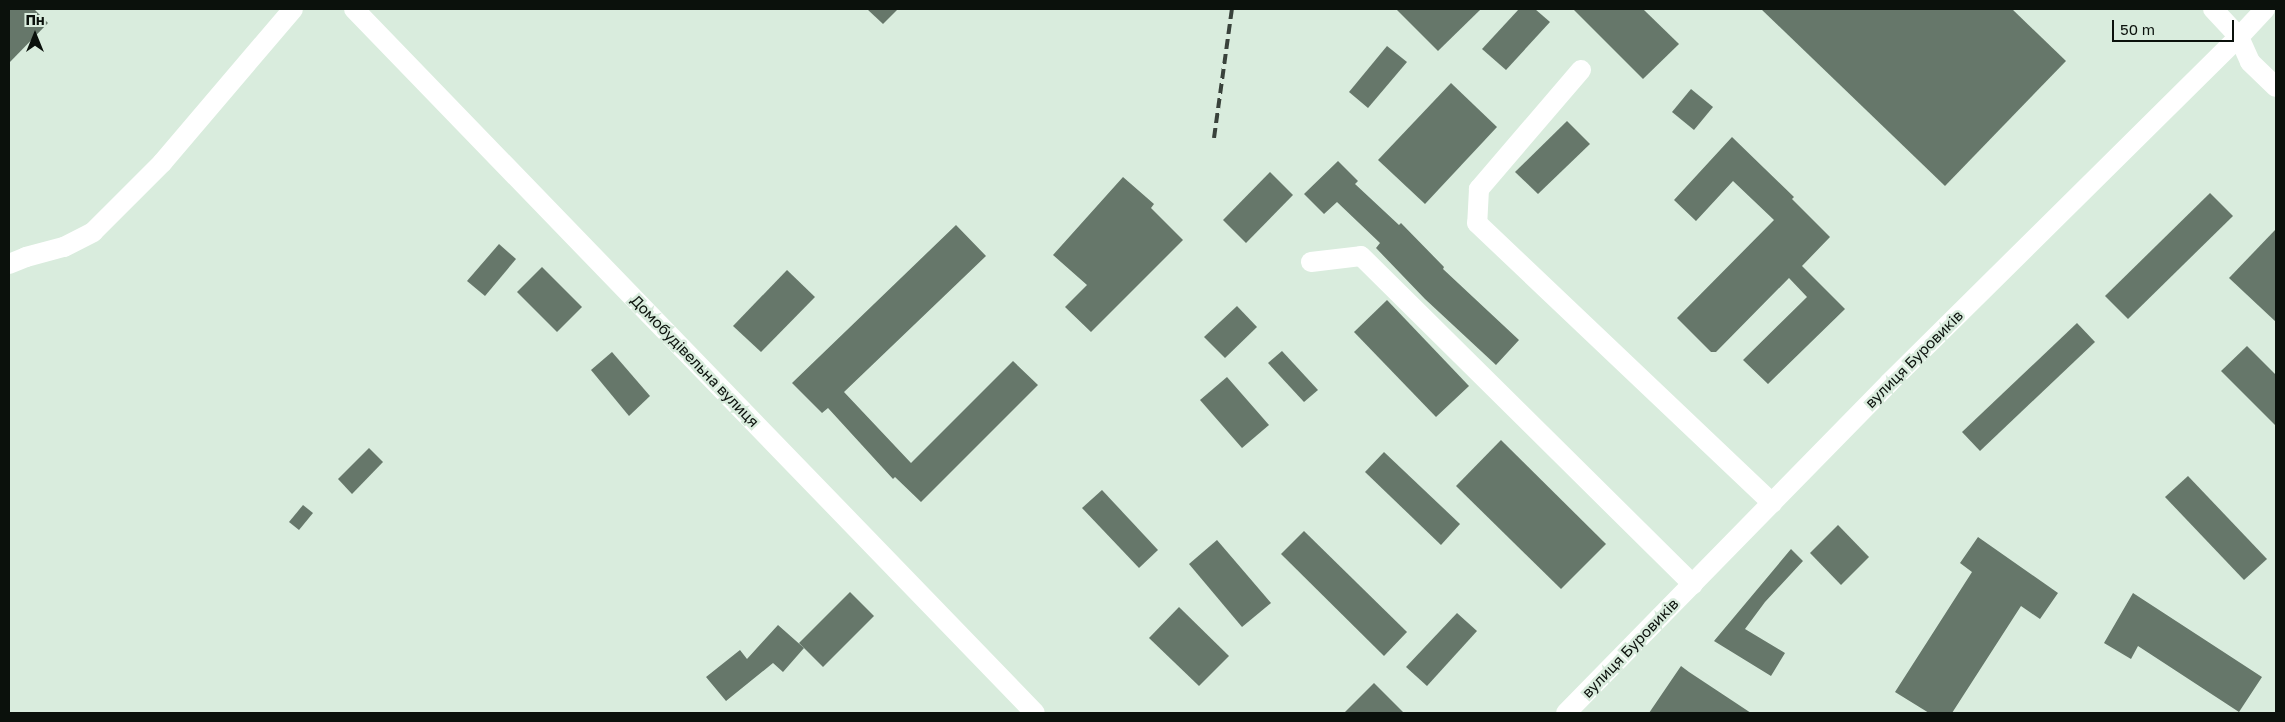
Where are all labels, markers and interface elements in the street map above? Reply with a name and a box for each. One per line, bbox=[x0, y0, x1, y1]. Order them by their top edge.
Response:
north arrow bbox=[10, 10, 60, 60]
scale bar bbox=[2115, 10, 2238, 42]
text: Пн bbox=[25, 11, 45, 28]
text: 50 m bbox=[2120, 20, 2155, 38]
street label: Домобудівельна вулиця bbox=[627, 291, 763, 431]
street label: вулиця Буровиків bbox=[1861, 306, 1967, 412]
street label: вулиця Буровиків bbox=[1578, 595, 1682, 701]

